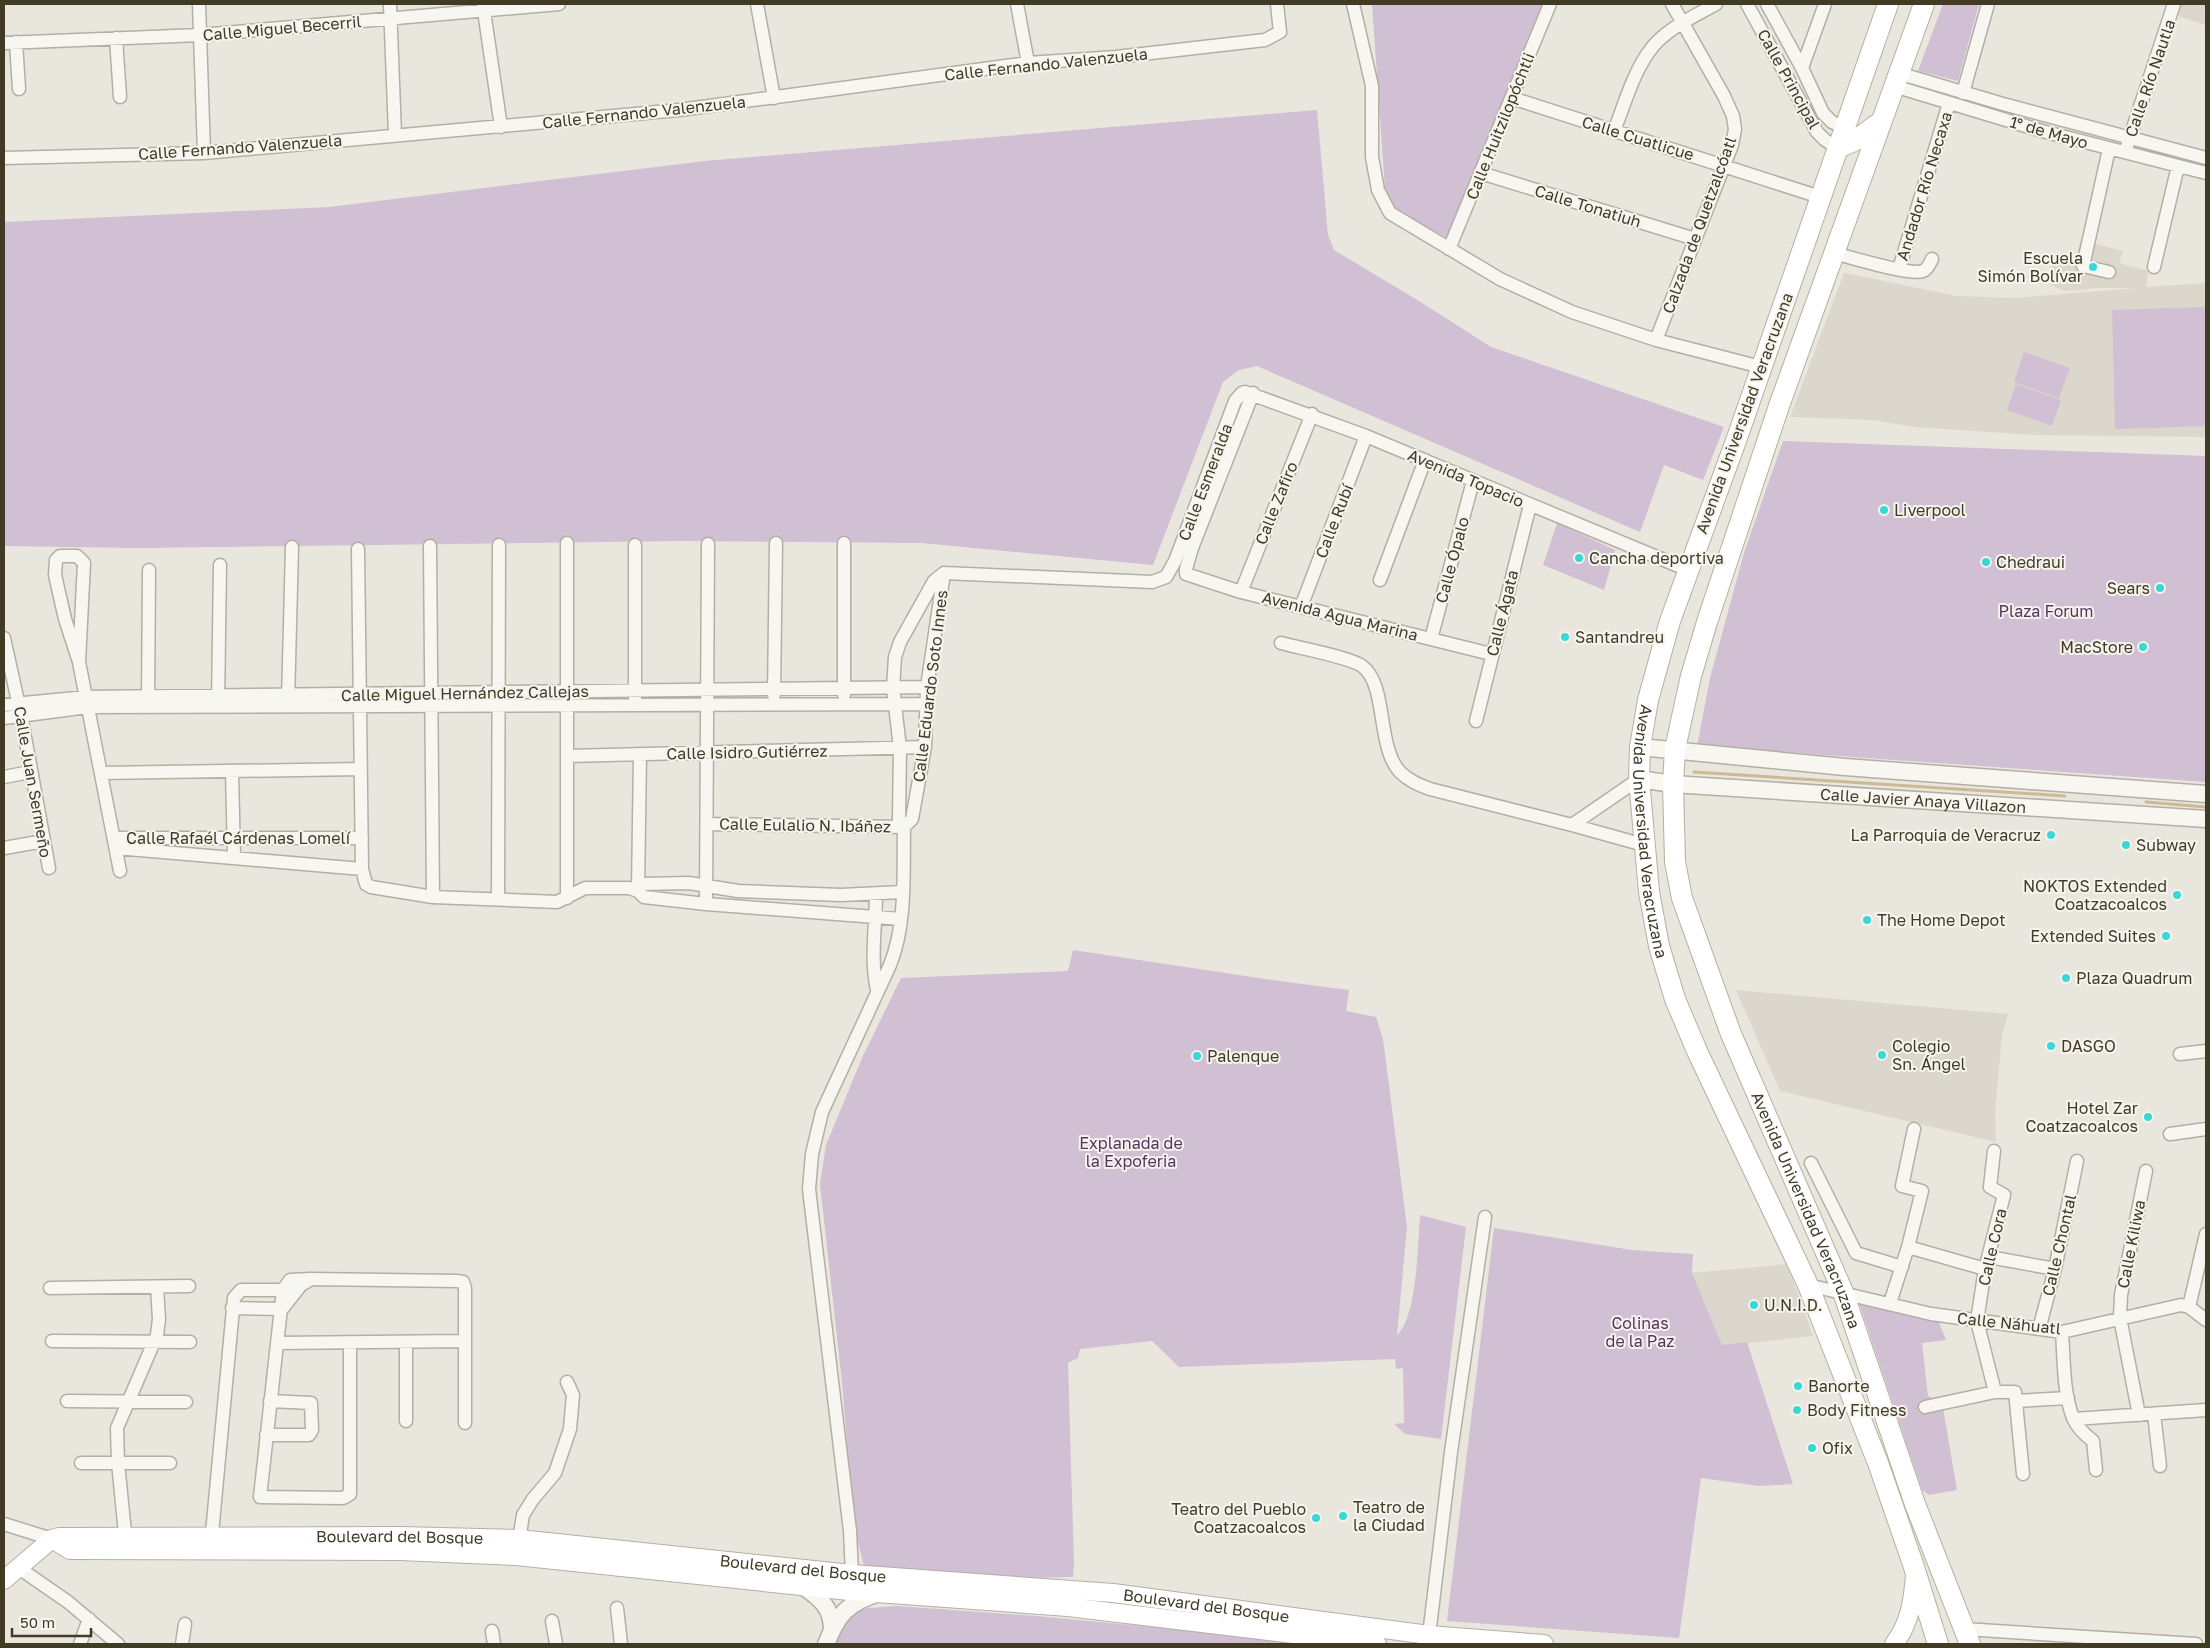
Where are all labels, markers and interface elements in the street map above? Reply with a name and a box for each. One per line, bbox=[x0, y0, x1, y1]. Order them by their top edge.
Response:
street label: Calle Miguel Becerril bbox=[202, 11, 362, 45]
street label: Calle Río Nautla bbox=[2120, 16, 2180, 140]
street label: Calle Principal bbox=[1753, 26, 1825, 132]
street label: Calle Fernando Valenzuela bbox=[943, 43, 1149, 85]
street label: Calle Huitzilopóchtli bbox=[1461, 50, 1539, 202]
street label: Calle Fernando Valenzuela bbox=[541, 91, 747, 133]
street label: Andador Río Necaxa bbox=[1892, 109, 1956, 263]
street label: Calle Cuatlicue bbox=[1580, 111, 1696, 165]
street label: 1° de Mayo bbox=[2008, 111, 2090, 153]
street label: Calle Fernando Valenzuela bbox=[137, 130, 343, 164]
street label: Calzada de Quetzalcóatl bbox=[1658, 134, 1740, 316]
street label: Calle Tonatiuh bbox=[1532, 180, 1644, 232]
place label: Escuela Simón Bolívar bbox=[1977, 248, 2083, 286]
marker: Escuela Simón Bolívar bbox=[2087, 261, 2099, 273]
street label: Avenida Universidad Veracruzana bbox=[1691, 290, 1797, 536]
street label: Calle Esmeralda bbox=[1173, 421, 1237, 543]
street label: Avenida Topacio bbox=[1405, 445, 1527, 511]
street label: Calle Zafiro bbox=[1250, 459, 1302, 547]
street label: Calle Rubí bbox=[1311, 480, 1358, 561]
place label: Liverpool bbox=[1894, 500, 1966, 520]
marker: Liverpool bbox=[1878, 504, 1890, 516]
street label: Calle Ópalo bbox=[1431, 515, 1473, 605]
place label: Cancha deportiva bbox=[1589, 548, 1724, 568]
marker: Cancha deportiva bbox=[1573, 552, 1585, 564]
place label: Chedraui bbox=[1996, 552, 2065, 572]
marker: Chedraui bbox=[1980, 556, 1992, 568]
street label: Calle Ágata bbox=[1482, 568, 1522, 658]
place label: Sears bbox=[2107, 578, 2150, 598]
marker: Sears bbox=[2154, 582, 2166, 594]
street label: Avenida Agua Marina bbox=[1260, 587, 1420, 645]
street label: Calle Eduardo Soto Innes bbox=[908, 589, 952, 783]
park label: Plaza Forum bbox=[1999, 601, 2093, 621]
place label: Santandreu bbox=[1575, 627, 1664, 647]
marker: Santandreu bbox=[1559, 631, 1571, 643]
place label: MacStore bbox=[2060, 637, 2133, 657]
marker: MacStore bbox=[2137, 641, 2149, 653]
street label: Calle Miguel Hernández Callejas bbox=[341, 681, 589, 705]
street label: Avenida Universidad Veracruzana bbox=[1629, 703, 1672, 961]
street label: Calle Juan Sermeño bbox=[10, 705, 56, 859]
street label: Calle Isidro Gutiérrez bbox=[666, 741, 828, 763]
street label: Calle Javier Anaya Villazon bbox=[1819, 784, 2027, 817]
street label: Calle Eulalio N. Ibáñez bbox=[719, 814, 891, 836]
place label: La Parroquia de Veracruz bbox=[1850, 825, 2041, 845]
street label: Calle Rafaél Cárdenas Lomelí bbox=[126, 828, 352, 848]
marker: La Parroquia de Veracruz bbox=[2045, 829, 2057, 841]
place label: Subway bbox=[2136, 835, 2196, 855]
marker: Subway bbox=[2120, 839, 2132, 851]
place label: NOKTOS Extended Coatzacoalcos bbox=[2023, 876, 2167, 914]
marker: NOKTOS Extended Coatzacoalcos bbox=[2171, 889, 2183, 901]
place label: The Home Depot bbox=[1877, 910, 2006, 930]
marker: The Home Depot bbox=[1861, 914, 1873, 926]
place label: Extended Suites bbox=[2030, 926, 2156, 946]
marker: Extended Suites bbox=[2160, 930, 2172, 942]
place label: Plaza Quadrum bbox=[2076, 968, 2192, 988]
marker: Plaza Quadrum bbox=[2060, 972, 2072, 984]
place label: Colegio Sn. Ángel bbox=[1892, 1036, 1966, 1074]
place label: DASGO bbox=[2061, 1036, 2116, 1056]
marker: DASGO bbox=[2045, 1040, 2057, 1052]
place label: Palenque bbox=[1207, 1046, 1279, 1066]
marker: Colegio Sn. Ángel bbox=[1876, 1049, 1888, 1061]
marker: Palenque bbox=[1191, 1050, 1203, 1062]
street label: Avenida Universidad Veracruzana bbox=[1747, 1089, 1865, 1331]
place label: Hotel Zar Coatzacoalcos bbox=[2026, 1098, 2138, 1136]
marker: Hotel Zar Coatzacoalcos bbox=[2142, 1111, 2154, 1123]
park label: Explanada de la Expoferia bbox=[1079, 1133, 1183, 1171]
street label: Calle Chontal bbox=[2038, 1192, 2080, 1298]
street label: Calle Kiliwa bbox=[2113, 1198, 2149, 1290]
street label: Calle Cora bbox=[1973, 1206, 2011, 1288]
place label: U.N.I.D. bbox=[1764, 1295, 1822, 1315]
marker: U.N.I.D. bbox=[1748, 1299, 1760, 1311]
street label: Calle Náhuatl bbox=[1956, 1308, 2062, 1338]
park label: Colinas de la Paz bbox=[1606, 1313, 1674, 1351]
place label: Banorte bbox=[1808, 1376, 1869, 1396]
marker: Banorte bbox=[1792, 1380, 1804, 1392]
place label: Body Fitness bbox=[1807, 1400, 1906, 1420]
marker: Body Fitness bbox=[1791, 1404, 1803, 1416]
place label: Ofix bbox=[1822, 1438, 1853, 1458]
marker: Ofix bbox=[1806, 1442, 1818, 1454]
place label: Teatro de la Ciudad bbox=[1353, 1497, 1425, 1535]
place label: Teatro del Pueblo Coatzacoalcos bbox=[1171, 1499, 1306, 1537]
marker: Teatro de la Ciudad bbox=[1337, 1510, 1349, 1522]
marker: Teatro del Pueblo Coatzacoalcos bbox=[1310, 1512, 1322, 1524]
street label: Boulevard del Bosque bbox=[316, 1526, 483, 1548]
street label: Boulevard del Bosque bbox=[719, 1550, 887, 1586]
street label: Boulevard del Bosque bbox=[1122, 1584, 1290, 1626]
scale bar bbox=[12, 1606, 91, 1638]
text: 50 m bbox=[20, 1613, 55, 1631]

